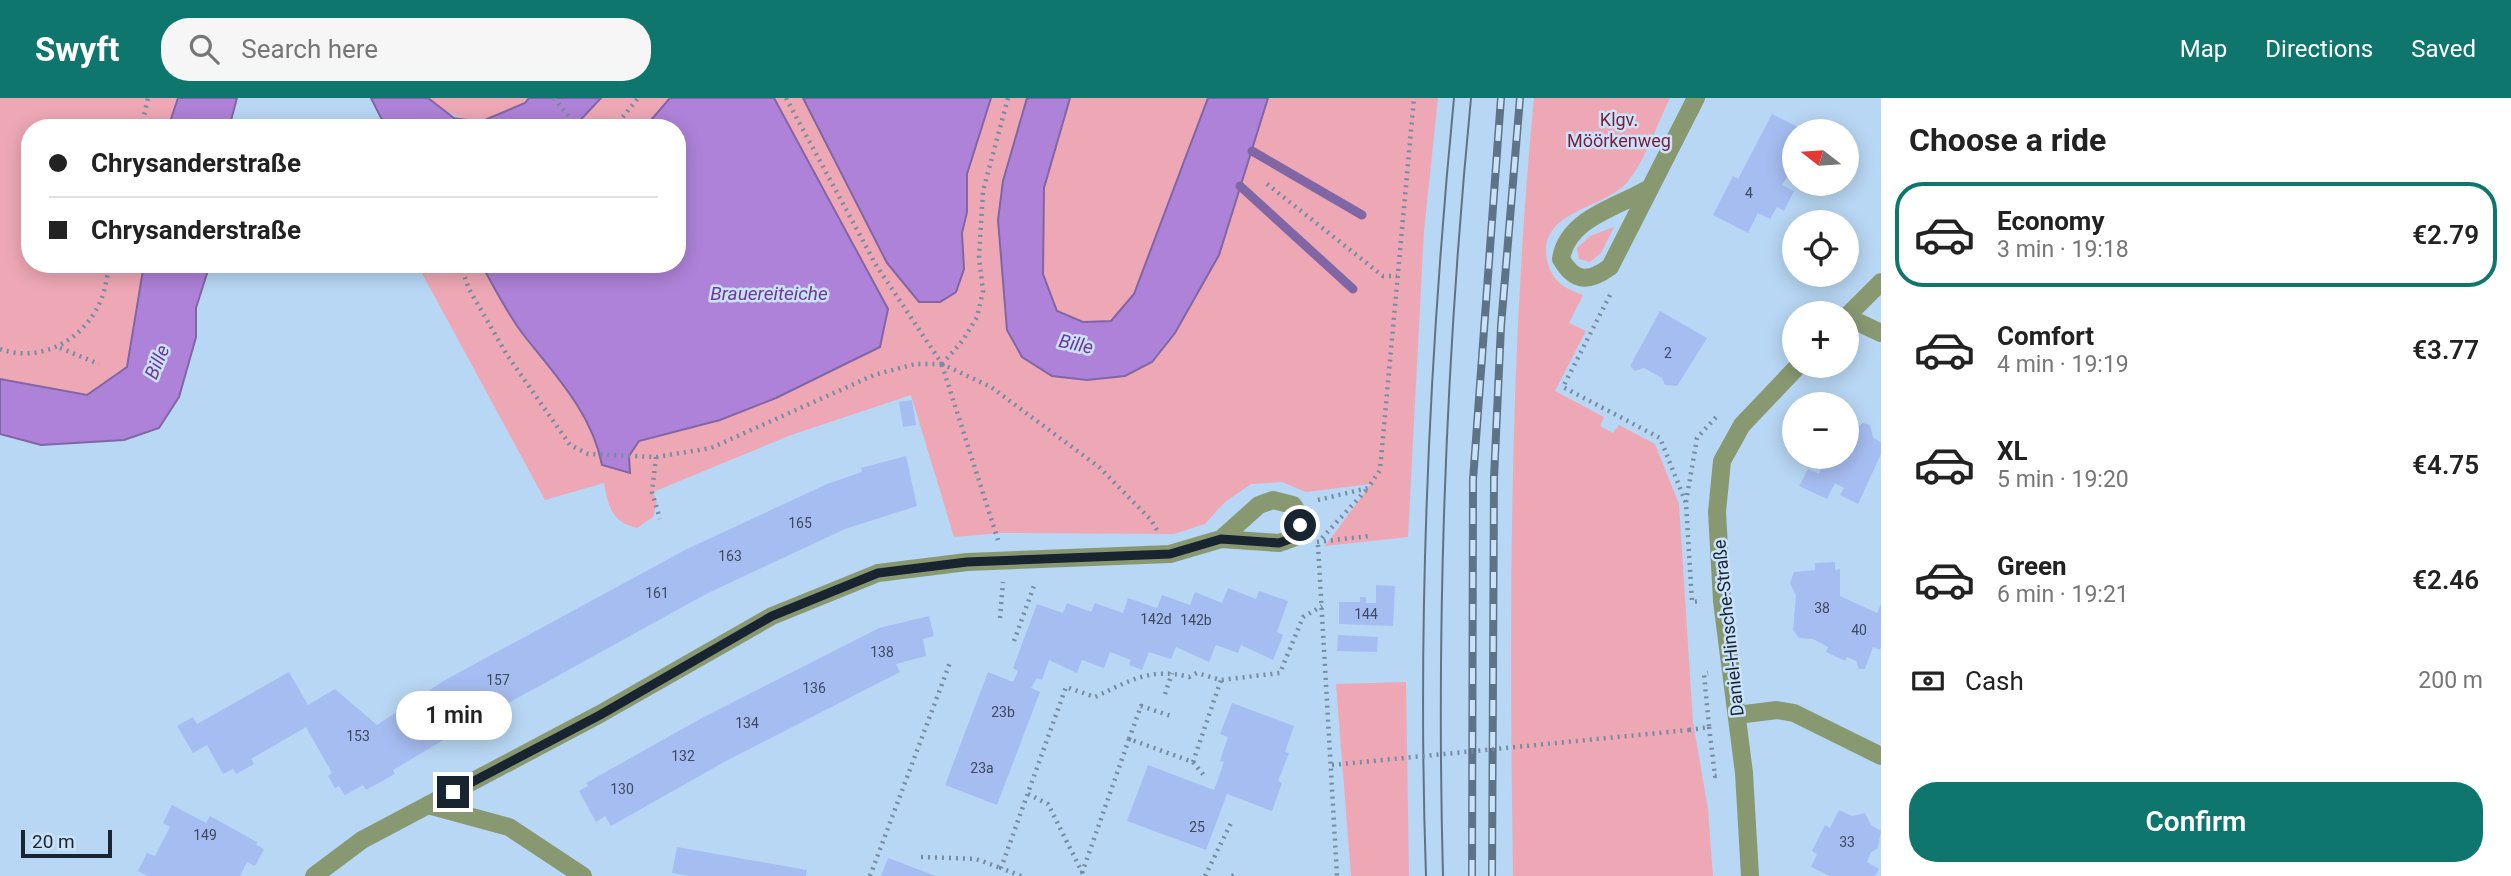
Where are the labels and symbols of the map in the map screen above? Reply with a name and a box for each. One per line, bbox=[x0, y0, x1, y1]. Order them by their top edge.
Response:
park label: Klgv. Möörkenweg bbox=[1567, 109, 1671, 151]
north arrow bbox=[1782, 119, 1858, 196]
house number: 4 bbox=[1745, 185, 1753, 201]
water label: Brauereiteiche bbox=[710, 282, 828, 305]
water label: Bille bbox=[1057, 329, 1096, 359]
water label: Bille bbox=[140, 341, 174, 382]
house number: 2 bbox=[1664, 345, 1672, 361]
route start bbox=[1284, 509, 1316, 541]
house number: 165 bbox=[788, 515, 812, 531]
street label: Daniel-Hinsche-Straße bbox=[1708, 539, 1748, 717]
house number: 163 bbox=[718, 548, 742, 564]
house number: 161 bbox=[645, 585, 669, 601]
house number: 38 bbox=[1814, 600, 1830, 616]
house number: 144 bbox=[1354, 606, 1378, 622]
house number: 142d bbox=[1140, 611, 1172, 627]
house number: 142b bbox=[1180, 612, 1212, 628]
house number: 40 bbox=[1851, 622, 1867, 638]
house number: 138 bbox=[870, 644, 894, 660]
house number: 157 bbox=[486, 672, 510, 688]
house number: 136 bbox=[802, 680, 826, 696]
callout: 1 min bbox=[395, 690, 511, 740]
house number: 23b bbox=[991, 704, 1015, 720]
house number: 134 bbox=[735, 715, 759, 731]
house number: 153 bbox=[346, 728, 370, 744]
house number: 132 bbox=[671, 748, 695, 764]
house number: 23a bbox=[970, 760, 994, 776]
route end bbox=[437, 776, 469, 808]
house number: 130 bbox=[610, 781, 634, 797]
house number: 25 bbox=[1189, 819, 1205, 835]
scale bar bbox=[21, 827, 112, 859]
house number: 149 bbox=[193, 827, 217, 843]
house number: 33 bbox=[1839, 834, 1855, 850]

